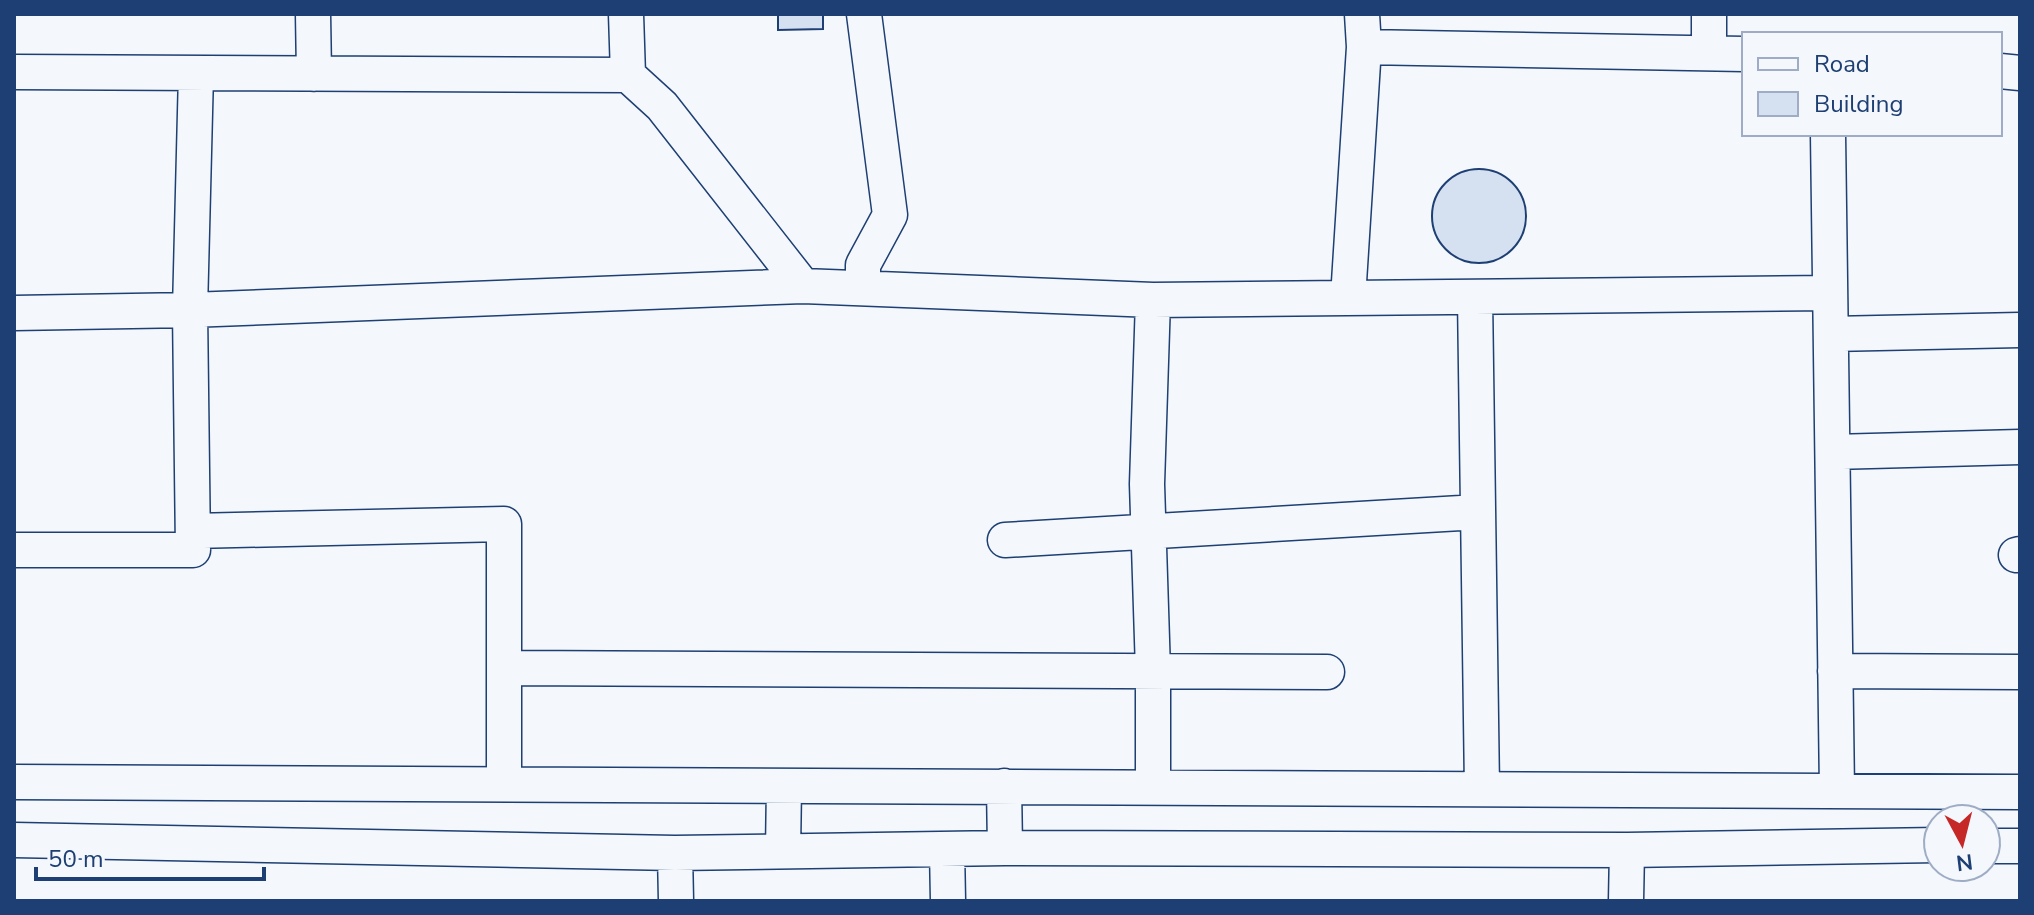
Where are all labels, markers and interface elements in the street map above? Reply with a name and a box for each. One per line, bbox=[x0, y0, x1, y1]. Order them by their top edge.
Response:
legend bbox=[1742, 32, 2002, 136]
text: Road bbox=[1814, 48, 1870, 80]
text: Building bbox=[1814, 88, 1904, 120]
north arrow bbox=[1922, 803, 2002, 883]
scale bar bbox=[36, 831, 264, 881]
text: 50 m bbox=[48, 843, 104, 875]
text: N bbox=[1954, 846, 1974, 878]

